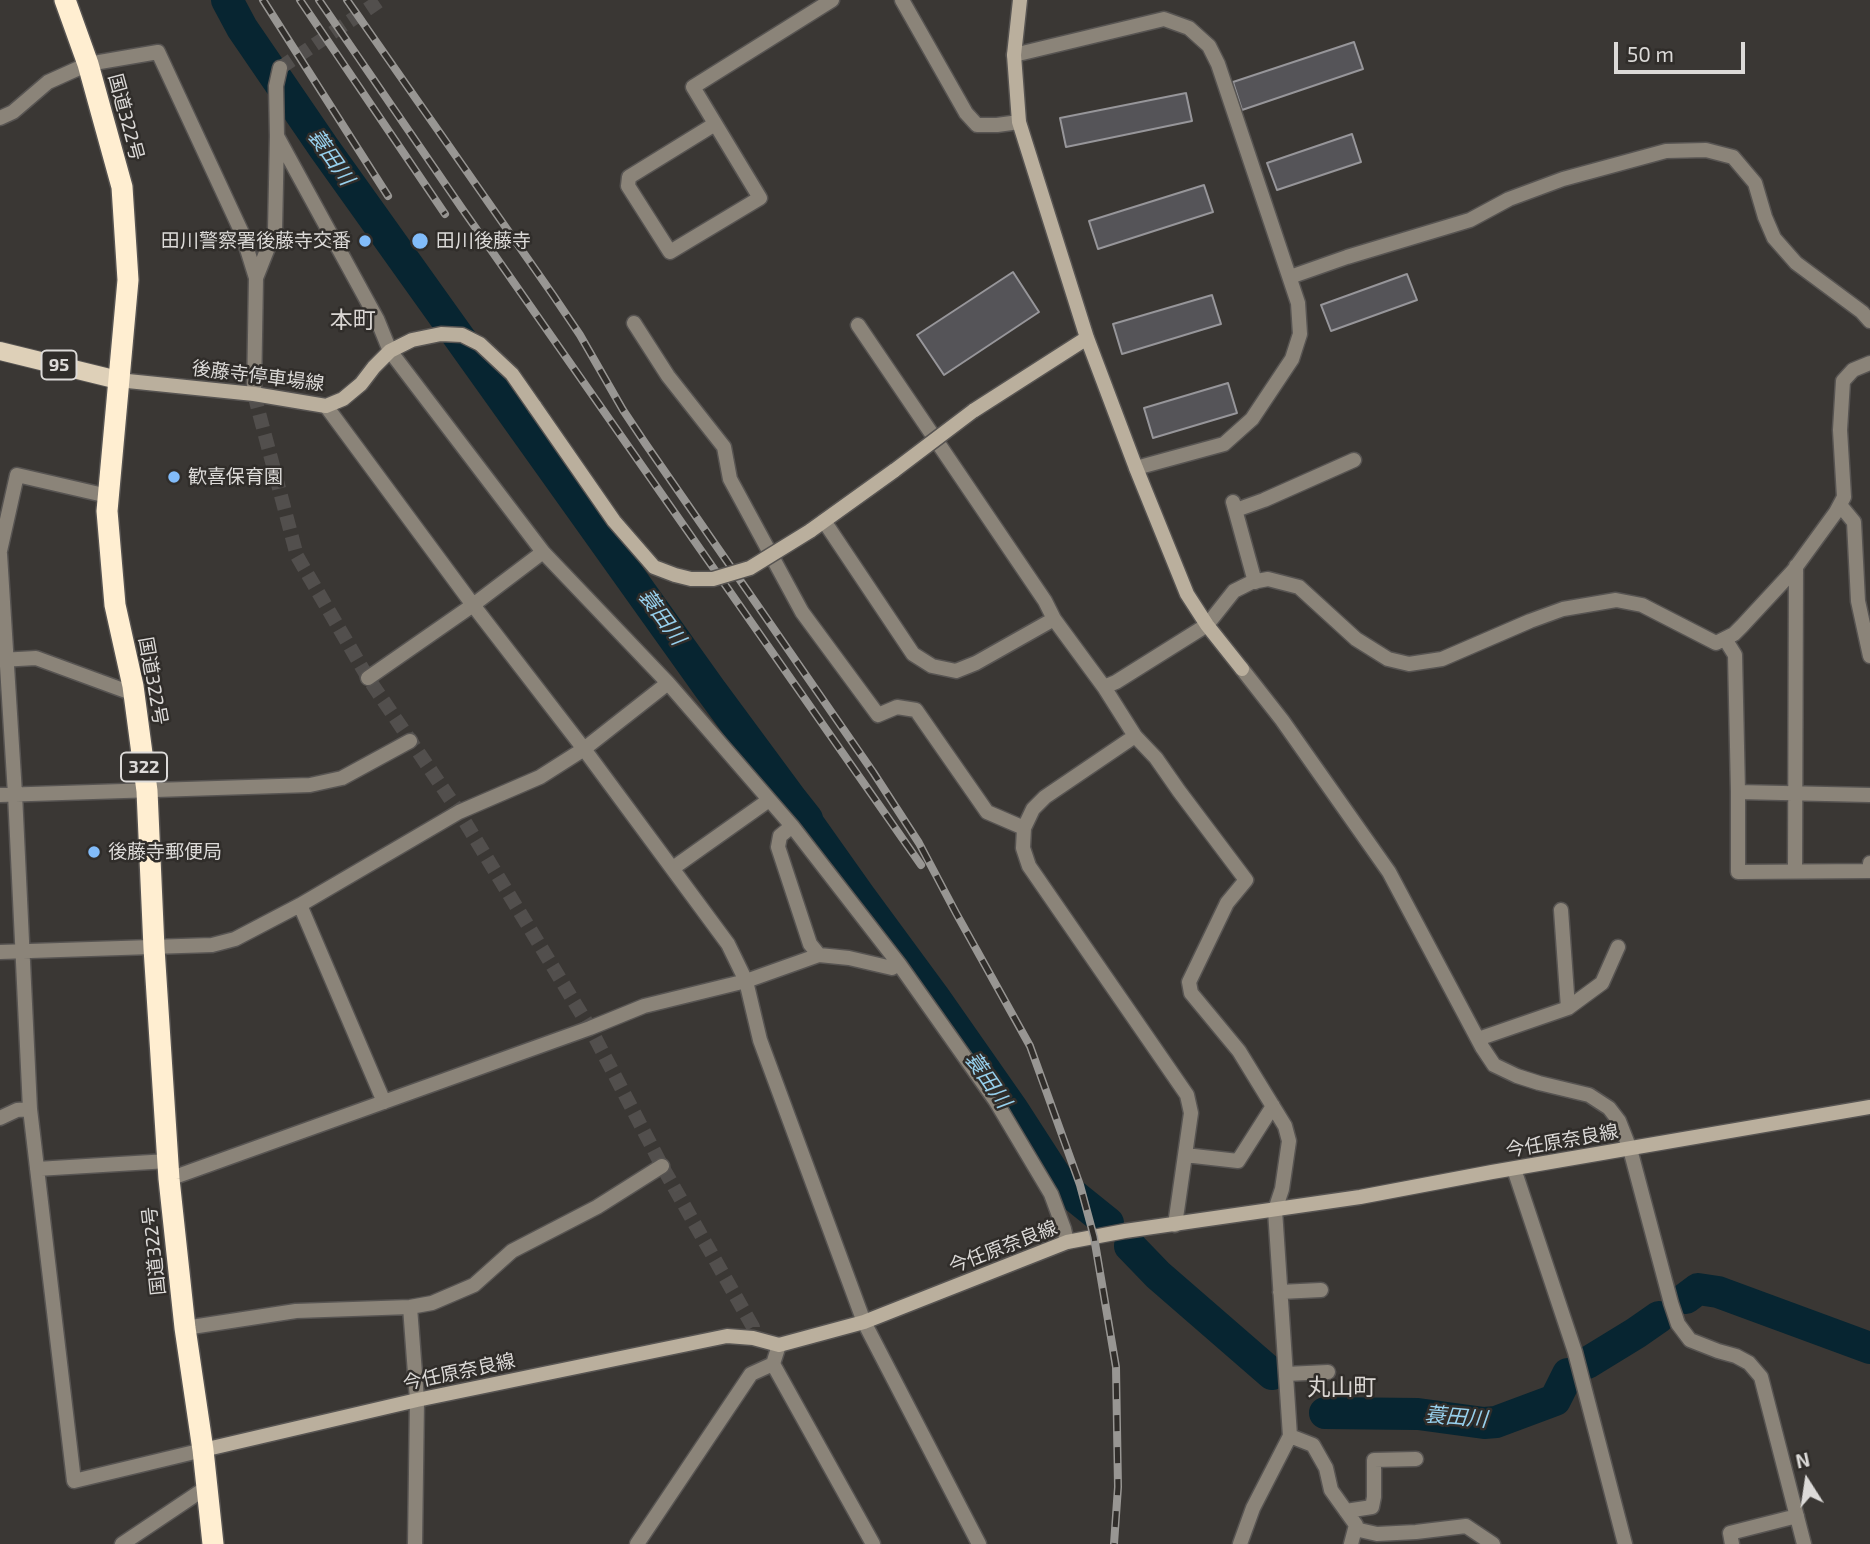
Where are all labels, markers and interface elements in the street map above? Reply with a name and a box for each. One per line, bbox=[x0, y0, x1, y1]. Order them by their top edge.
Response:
scale bar bbox=[1618, 28, 1749, 72]
text: 50 m bbox=[1627, 41, 1674, 66]
street label: 国道322号 bbox=[103, 71, 149, 163]
water label: 蓑田川 bbox=[303, 124, 359, 190]
place label: 田川警察署後藤寺交番 bbox=[161, 230, 351, 252]
place label: 田川後藤寺 bbox=[436, 230, 531, 252]
marker: 田川後藤寺 bbox=[410, 231, 430, 251]
marker: 田川警察署後藤寺交番 bbox=[357, 233, 373, 249]
district label: 本町 bbox=[330, 306, 376, 334]
road number: 95 bbox=[42, 351, 76, 380]
street label: 後藤寺停車場線 bbox=[191, 357, 325, 395]
place label: 歓喜保育園 bbox=[188, 466, 283, 488]
marker: 歓喜保育園 bbox=[166, 469, 182, 485]
water label: 蓑田川 bbox=[633, 584, 691, 650]
street label: 国道322号 bbox=[134, 635, 172, 727]
road number: 322 bbox=[121, 752, 167, 782]
place label: 後藤寺郵便局 bbox=[108, 841, 222, 863]
marker: 後藤寺郵便局 bbox=[86, 844, 102, 860]
water label: 蓑田川 bbox=[960, 1047, 1016, 1113]
street label: 今任原奈良線 bbox=[1504, 1120, 1620, 1162]
street label: 国道322号 bbox=[138, 1206, 170, 1296]
street label: 今任原奈良線 bbox=[946, 1216, 1060, 1278]
street label: 今任原奈良線 bbox=[401, 1349, 517, 1395]
district label: 丸山町 bbox=[1308, 1373, 1376, 1401]
water label: 蓑田川 bbox=[1424, 1402, 1488, 1432]
north arrow bbox=[1772, 1446, 1842, 1516]
text: N bbox=[1793, 1447, 1812, 1473]

